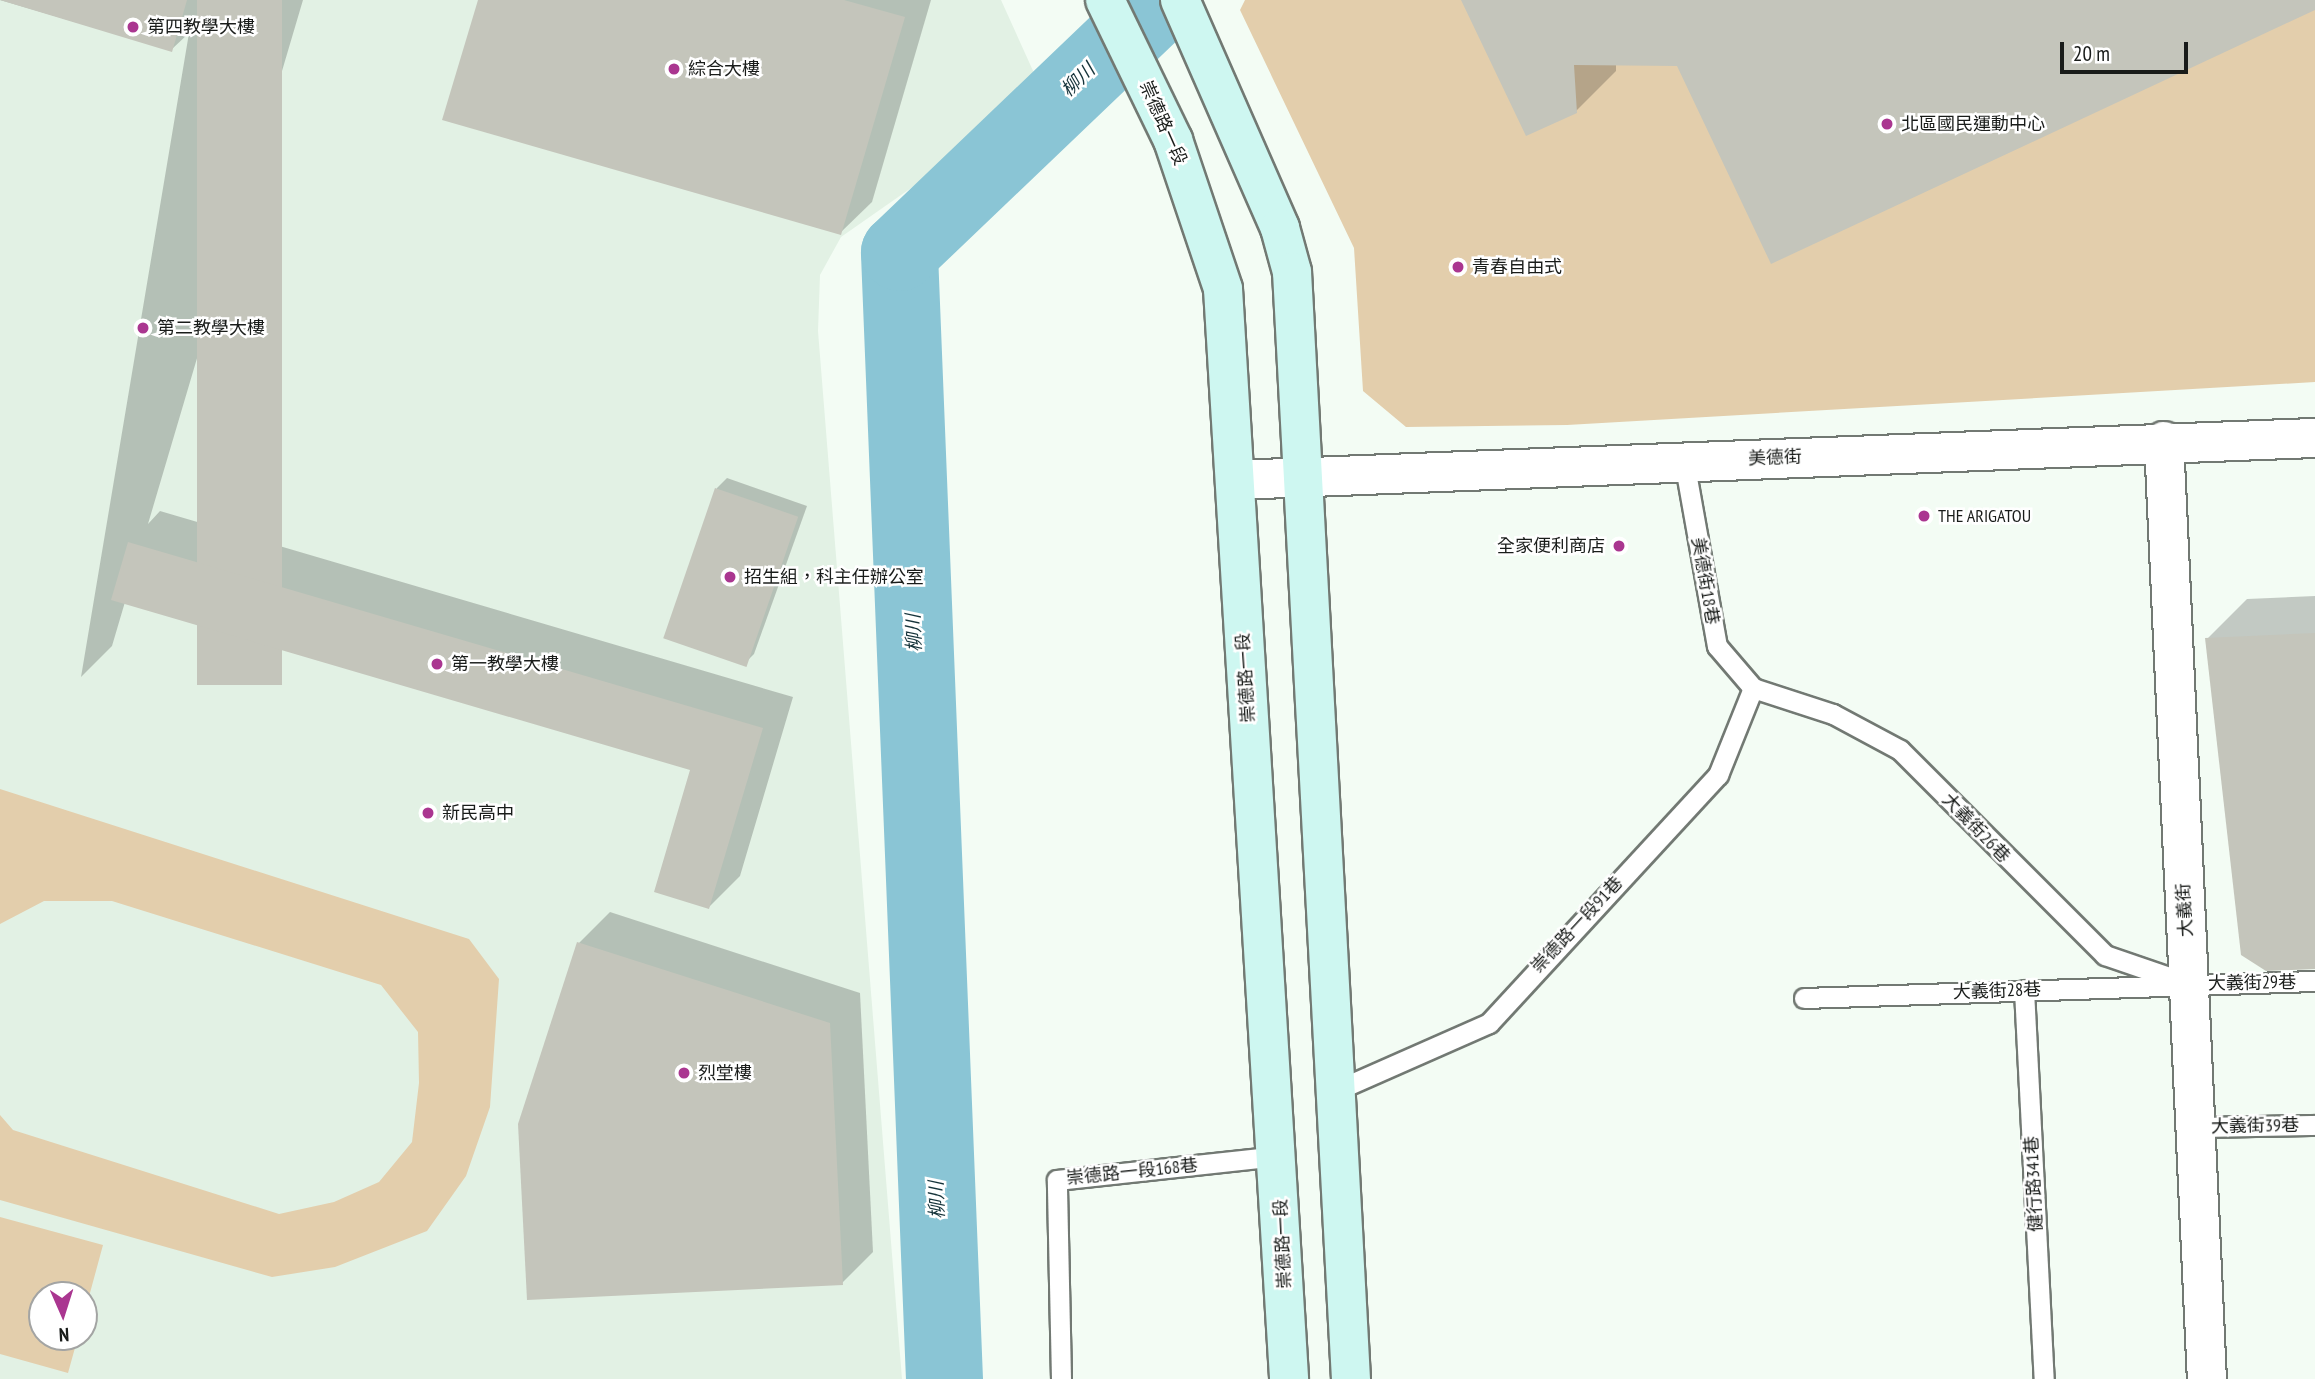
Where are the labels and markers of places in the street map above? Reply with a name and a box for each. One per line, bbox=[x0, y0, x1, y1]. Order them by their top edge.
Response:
place label: 第四教學大樓 bbox=[147, 16, 255, 38]
marker: 第四教學大樓 bbox=[125, 19, 141, 35]
place label: 綜合大樓 bbox=[688, 58, 760, 80]
marker: 綜合大樓 bbox=[666, 61, 682, 77]
place label: 北區國民運動中心 bbox=[1901, 113, 2045, 135]
marker: 北區國民運動中心 bbox=[1879, 116, 1895, 132]
place label: 青春自由式 bbox=[1472, 256, 1562, 278]
marker: 青春自由式 bbox=[1450, 259, 1466, 275]
place label: 第二教學大樓 bbox=[157, 317, 265, 339]
marker: 第二教學大樓 bbox=[135, 320, 151, 336]
place label: THE ARIGATOU bbox=[1938, 505, 2032, 527]
marker: THE ARIGATOU bbox=[1916, 508, 1932, 524]
place label: 全家便利商店 bbox=[1497, 535, 1605, 557]
marker: 全家便利商店 bbox=[1611, 538, 1627, 554]
place label: 招生組，科主任辦公室 bbox=[744, 566, 924, 588]
marker: 招生組，科主任辦公室 bbox=[722, 569, 738, 585]
place label: 第一教學大樓 bbox=[451, 653, 559, 675]
marker: 第一教學大樓 bbox=[429, 656, 445, 672]
place label: 新民高中 bbox=[442, 802, 514, 824]
marker: 新民高中 bbox=[420, 805, 436, 821]
place label: 烈堂樓 bbox=[698, 1062, 752, 1084]
marker: 烈堂樓 bbox=[676, 1065, 692, 1081]

